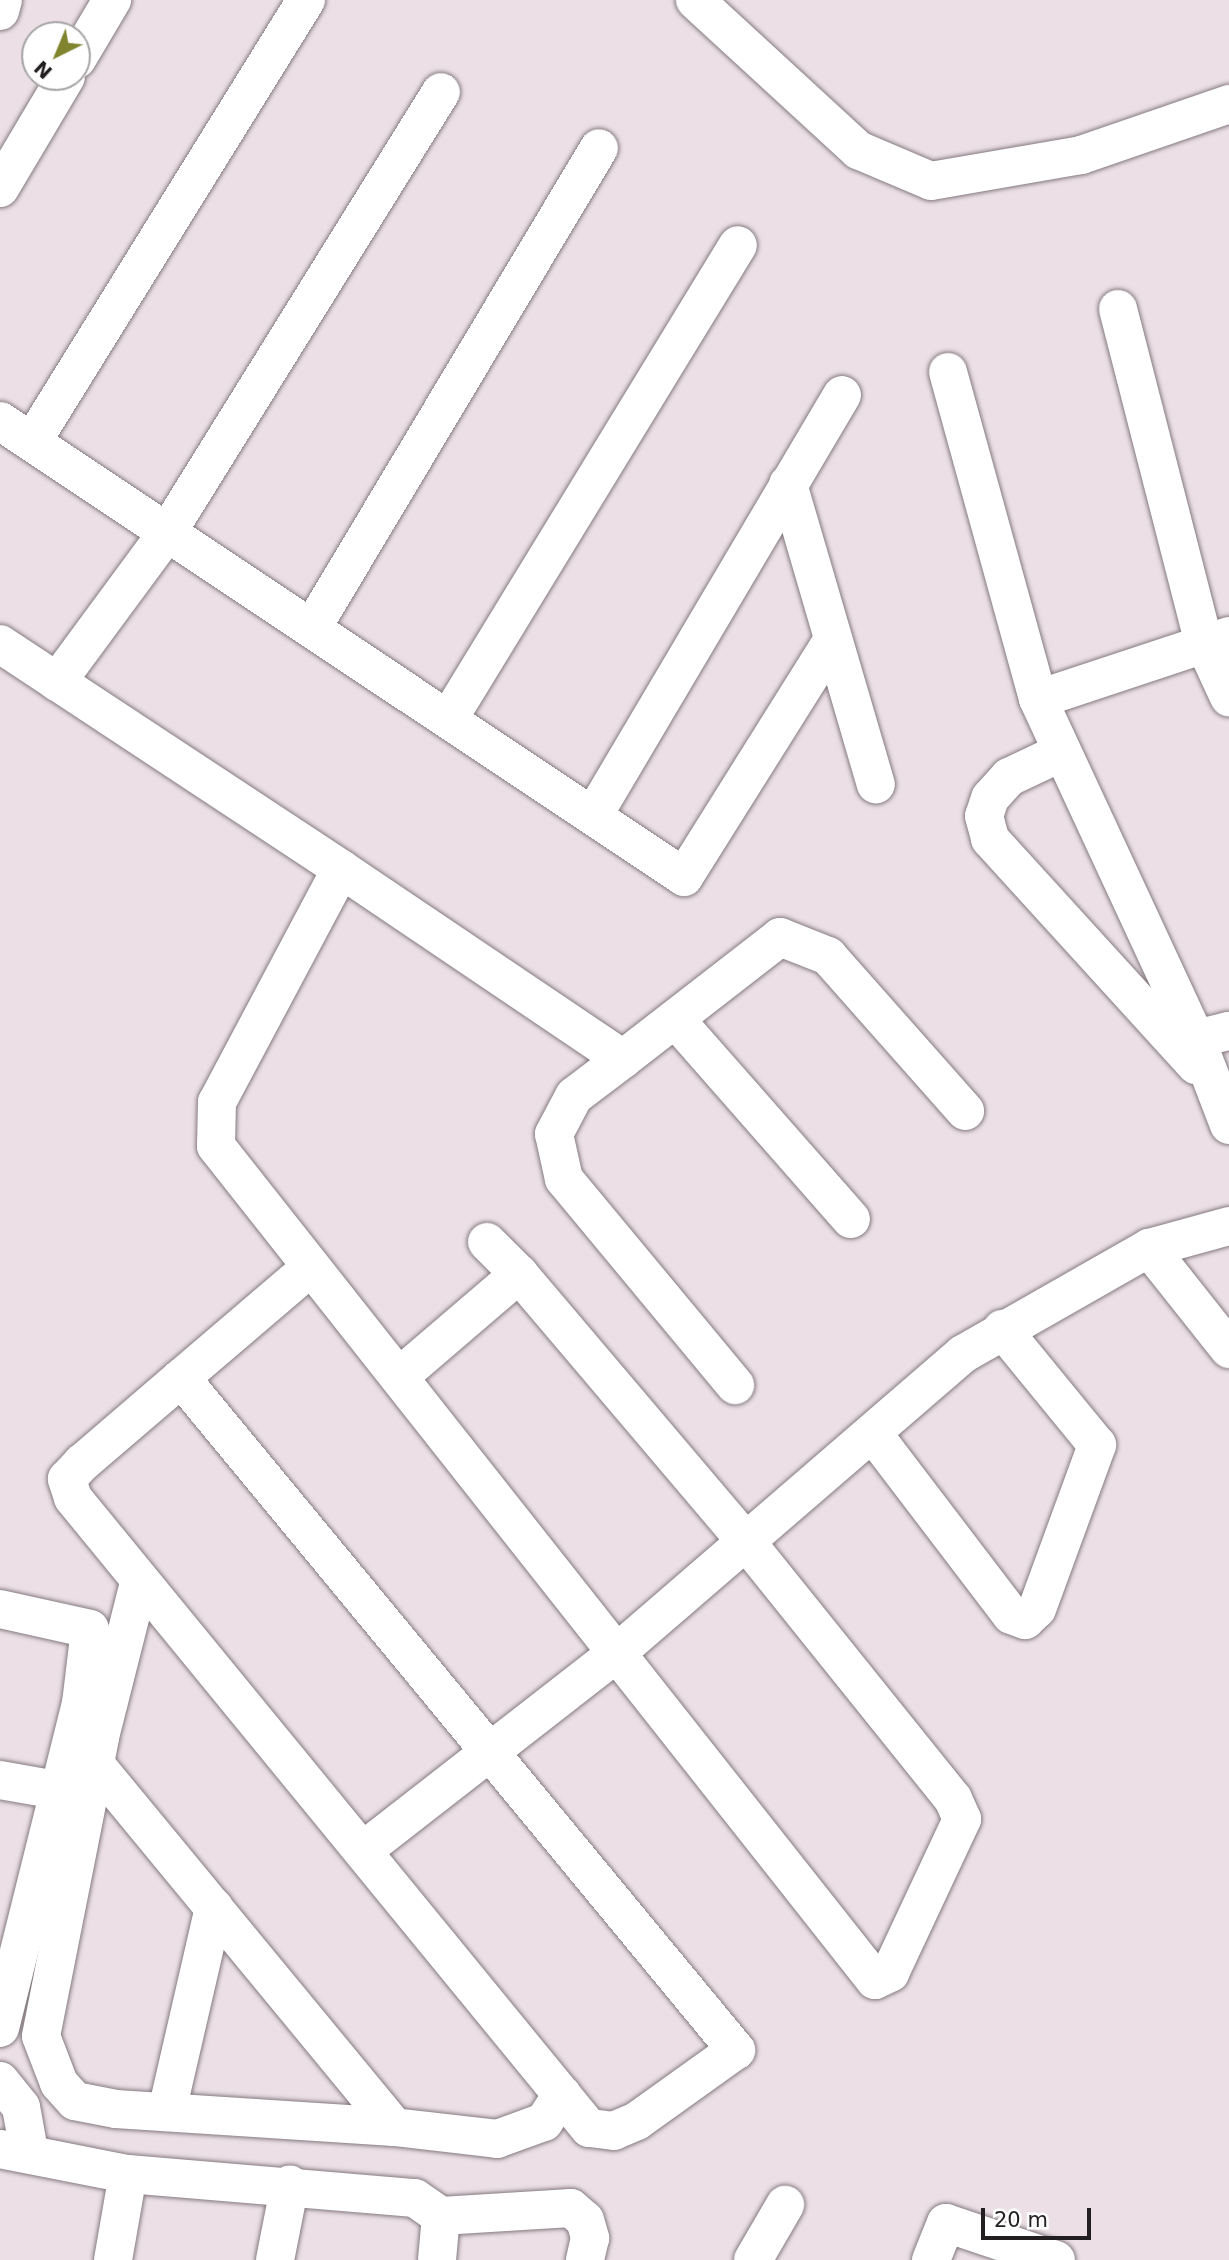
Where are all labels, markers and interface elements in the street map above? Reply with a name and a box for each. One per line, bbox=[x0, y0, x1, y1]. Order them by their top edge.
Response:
north arrow bbox=[21, 21, 91, 91]
text: N bbox=[30, 56, 56, 83]
scale bar bbox=[984, 2194, 1094, 2238]
text: 20 m bbox=[994, 2208, 1048, 2232]

